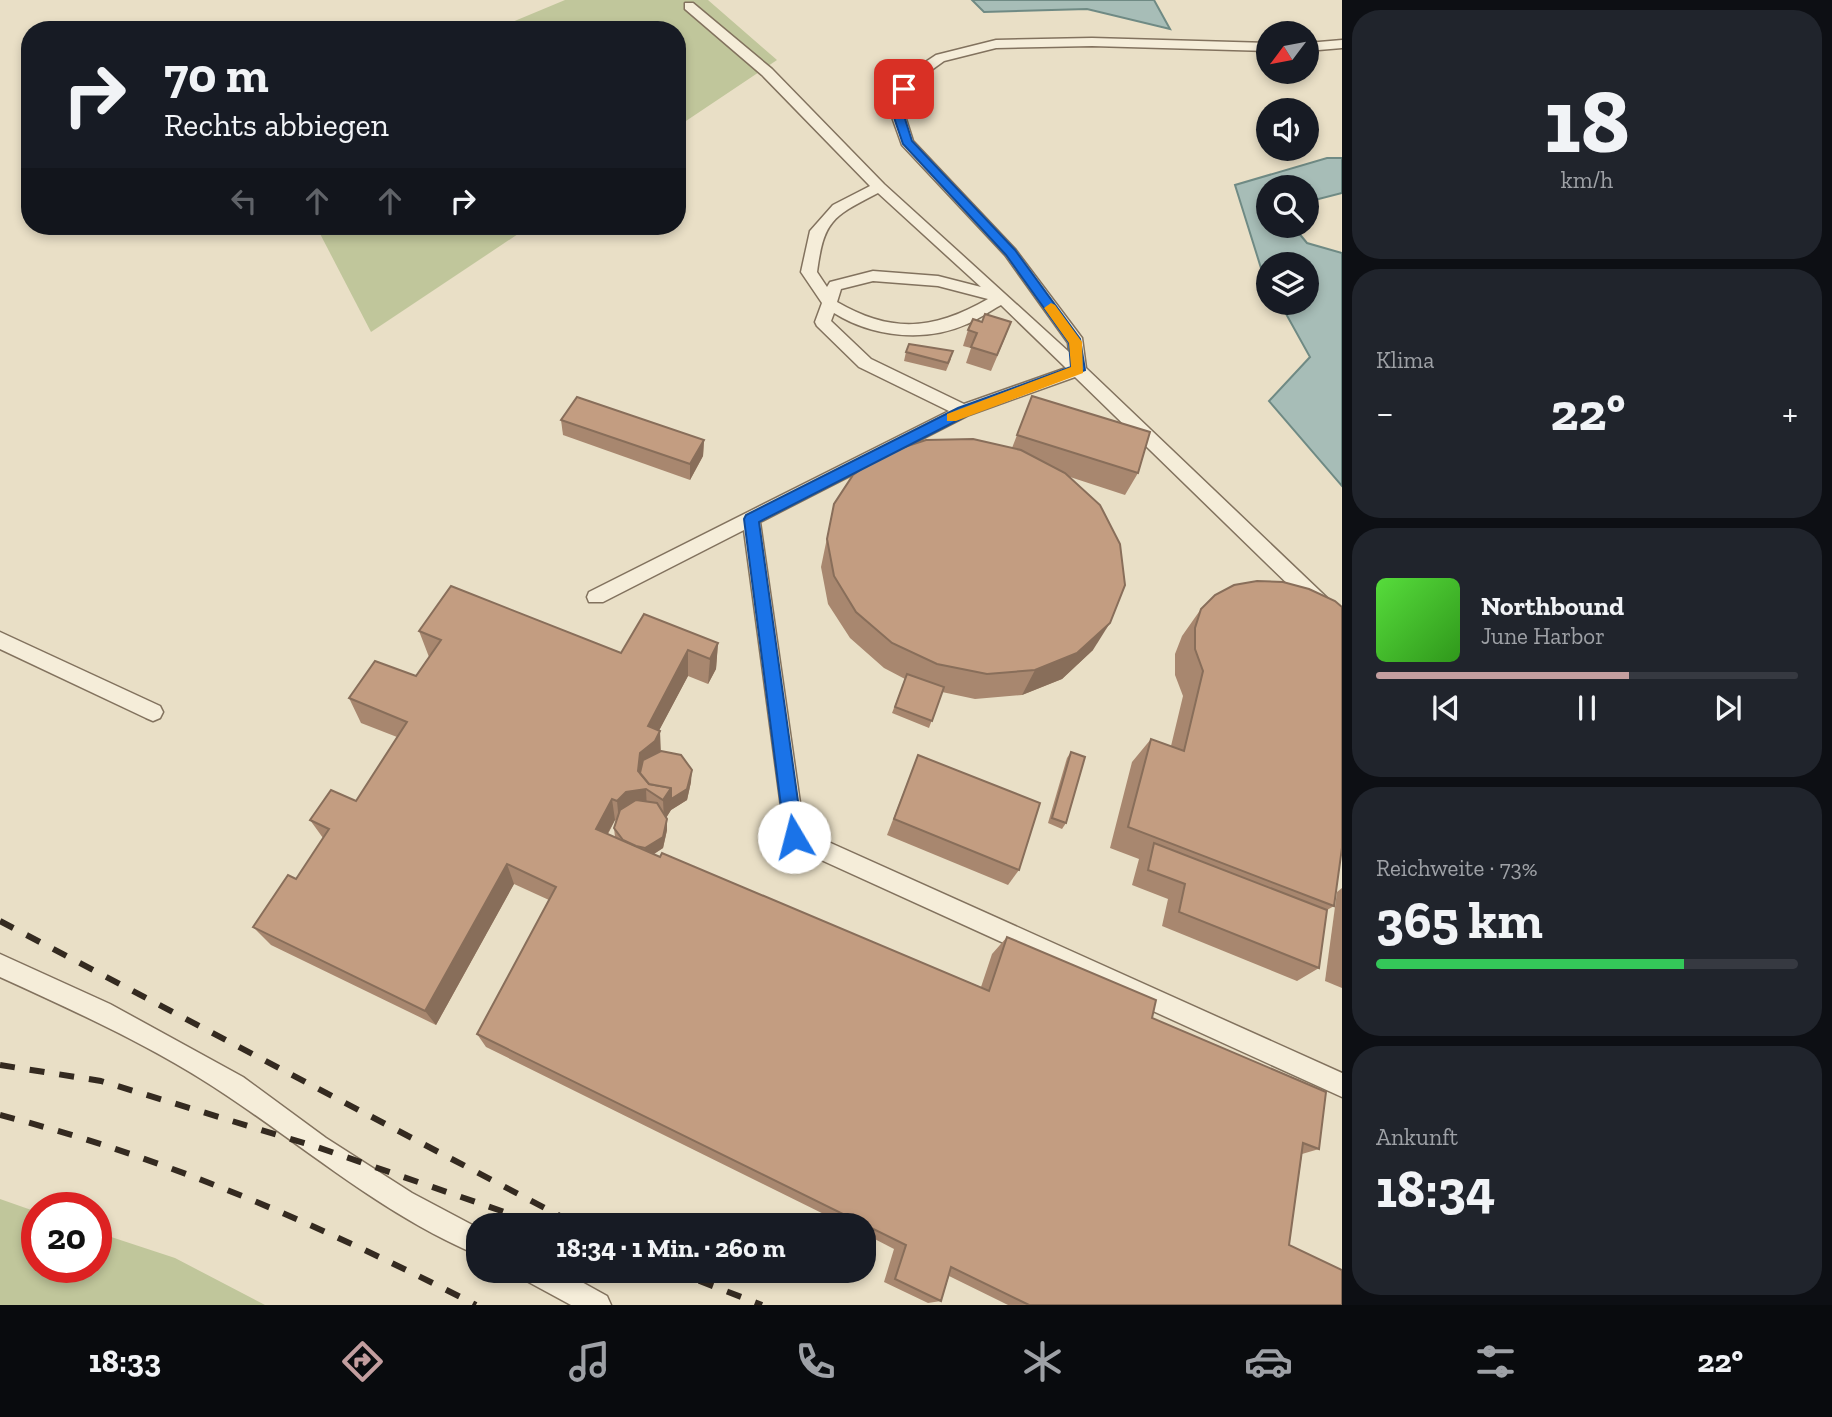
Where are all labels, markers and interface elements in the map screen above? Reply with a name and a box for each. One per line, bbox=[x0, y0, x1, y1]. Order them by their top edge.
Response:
north arrow bbox=[1256, 21, 1320, 84]
map controls bbox=[1256, 21, 1319, 315]
text: 70 m bbox=[164, 46, 269, 105]
icon: right bbox=[49, 49, 140, 140]
pin bbox=[874, 59, 934, 119]
text: 18 bbox=[1544, 66, 1630, 175]
icon: arrive bbox=[885, 70, 923, 108]
button: sound bbox=[1256, 98, 1319, 161]
text: Rechts abbiegen bbox=[164, 106, 389, 144]
text: km/h bbox=[1561, 166, 1613, 194]
button: search bbox=[1256, 175, 1319, 238]
icon: left bbox=[225, 182, 263, 220]
icon: ahead bbox=[298, 182, 336, 220]
icon: ahead bbox=[371, 182, 409, 220]
icon: right bbox=[444, 182, 482, 220]
button: layers bbox=[1256, 252, 1319, 315]
text: Klima bbox=[1376, 346, 1434, 374]
text: 22° bbox=[1551, 381, 1625, 443]
text: − bbox=[1376, 390, 1394, 436]
text: + bbox=[1782, 390, 1798, 436]
text: Northbound bbox=[1481, 590, 1624, 622]
text: June Harbor bbox=[1481, 622, 1605, 650]
icon: previous bbox=[1427, 689, 1465, 727]
icon: pause bbox=[1568, 689, 1606, 727]
icon: next bbox=[1709, 689, 1747, 727]
position arrow bbox=[757, 800, 831, 874]
text: Reichweite · 73% bbox=[1376, 854, 1538, 882]
text: 365 km bbox=[1376, 889, 1543, 951]
text: Ankunft bbox=[1376, 1123, 1458, 1151]
text: 18:34 bbox=[1376, 1158, 1495, 1220]
speed limit sign: 20 bbox=[21, 1192, 112, 1283]
text: 18:34 · 1 Min. · 260 m bbox=[556, 1232, 786, 1264]
icon: directions bbox=[338, 1337, 387, 1386]
icon: music bbox=[565, 1337, 614, 1386]
icon: phone bbox=[791, 1337, 840, 1386]
icon: climate bbox=[1018, 1337, 1067, 1386]
icon: car bbox=[1244, 1337, 1293, 1386]
icon: filters bbox=[1471, 1337, 1520, 1386]
text: 18:33 bbox=[89, 1342, 161, 1380]
text: 22° bbox=[1697, 1342, 1743, 1380]

